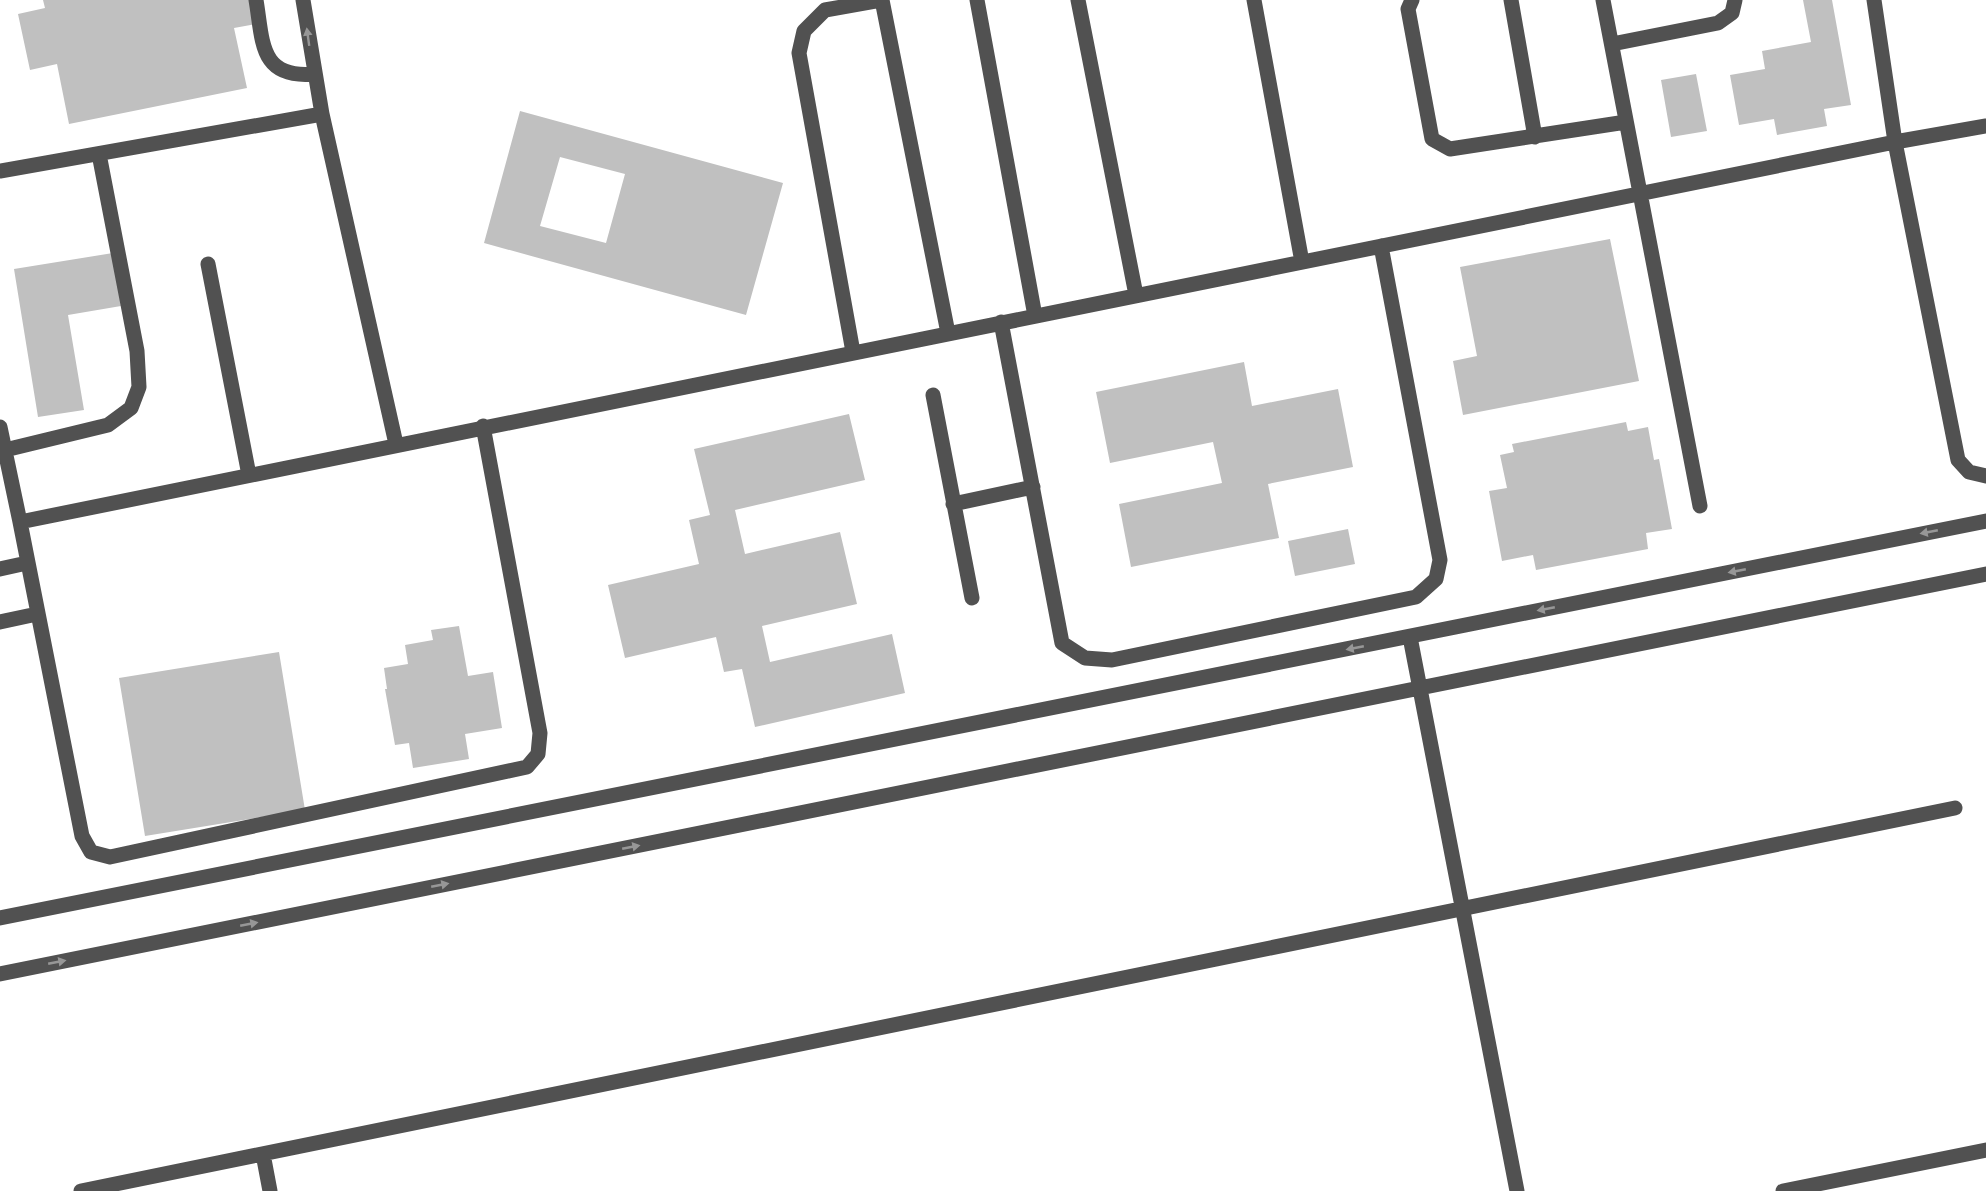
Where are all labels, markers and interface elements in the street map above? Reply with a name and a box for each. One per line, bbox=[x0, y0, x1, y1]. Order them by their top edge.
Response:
one-way arrow bbox=[304, 28, 313, 47]
one-way arrow bbox=[1919, 528, 1938, 537]
one-way arrow bbox=[1728, 567, 1747, 576]
one-way arrow bbox=[1537, 605, 1556, 614]
one-way arrow bbox=[1345, 644, 1364, 653]
one-way arrow bbox=[622, 842, 641, 851]
one-way arrow bbox=[430, 880, 449, 889]
one-way arrow bbox=[239, 918, 258, 928]
one-way arrow bbox=[48, 957, 67, 966]

